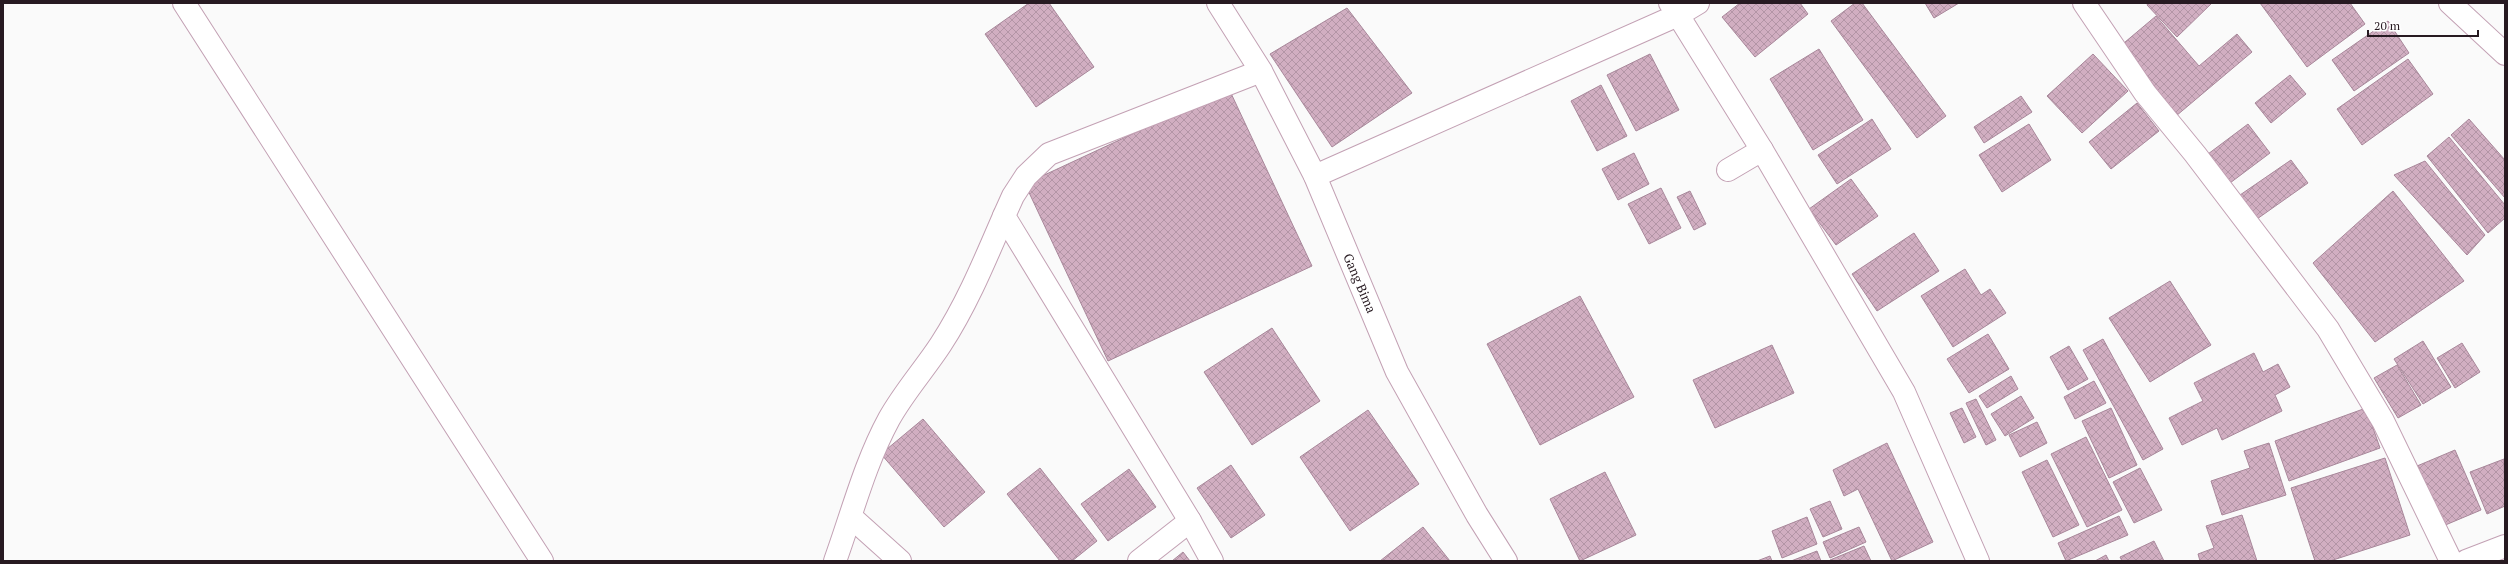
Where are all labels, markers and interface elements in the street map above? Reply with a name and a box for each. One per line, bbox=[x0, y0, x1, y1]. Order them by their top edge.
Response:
scale bar bbox=[2368, 12, 2478, 38]
text: 20 m bbox=[2374, 18, 2401, 33]
street label: Gang Bima bbox=[1339, 251, 1381, 316]

